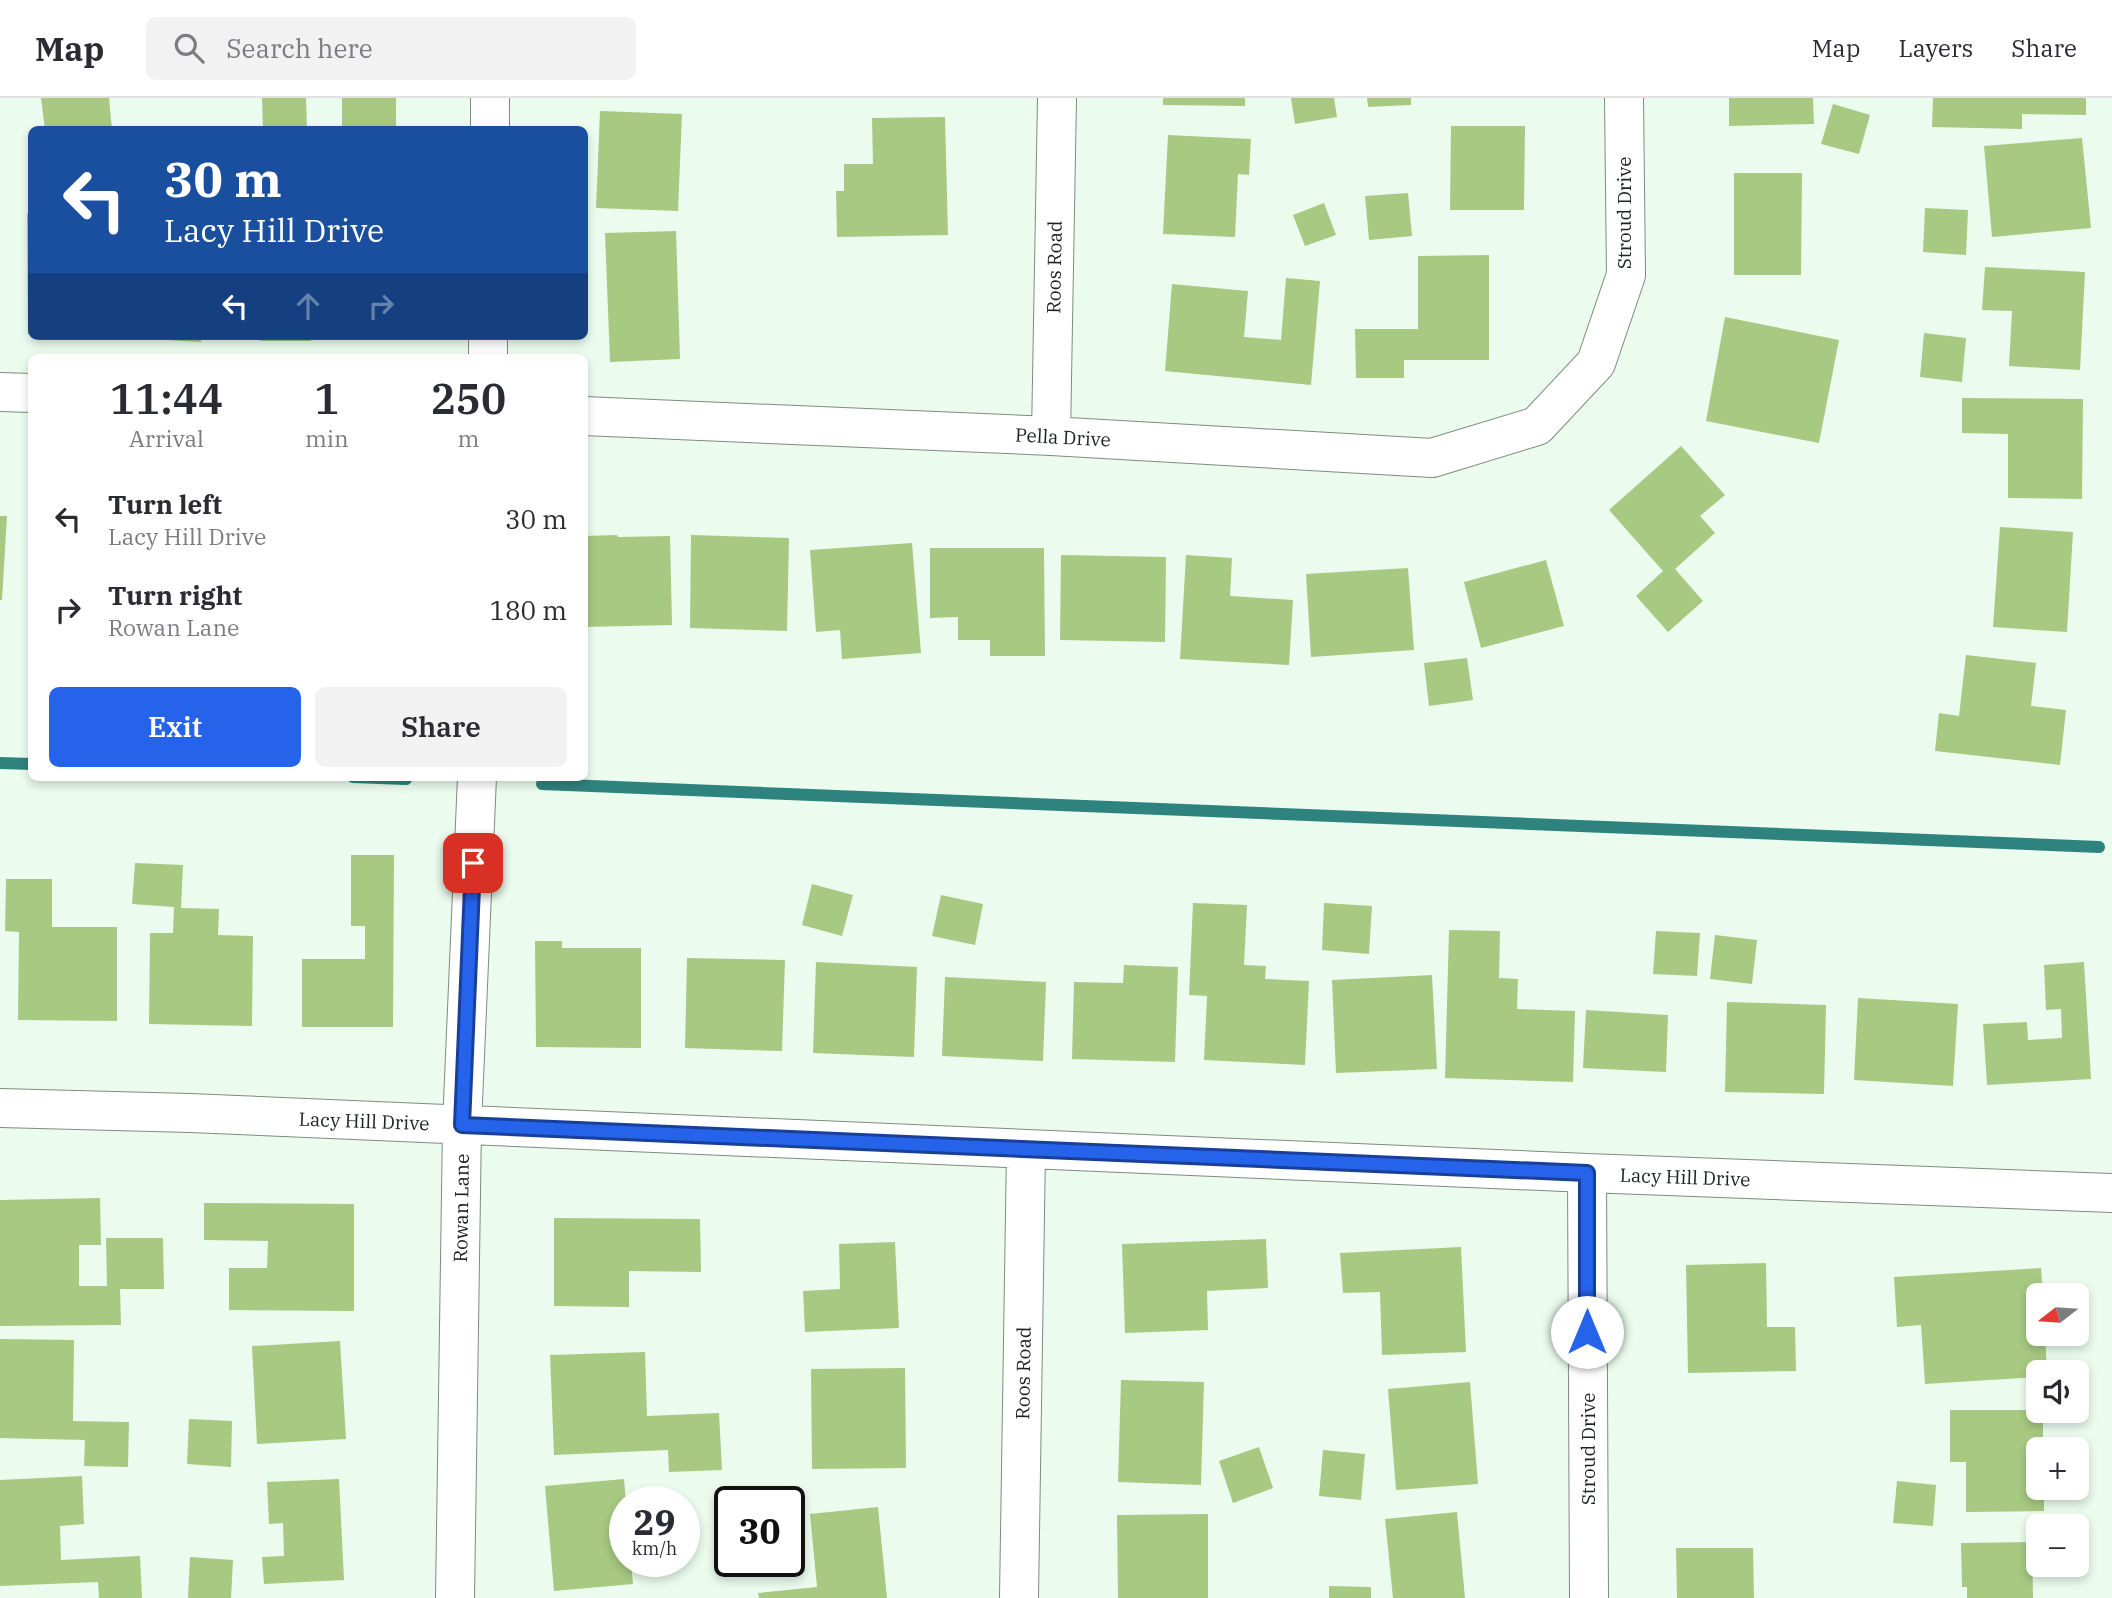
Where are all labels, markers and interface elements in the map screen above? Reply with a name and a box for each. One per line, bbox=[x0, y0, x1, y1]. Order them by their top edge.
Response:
search box bbox=[146, 17, 636, 80]
text: Map bbox=[35, 27, 104, 70]
icon: search bbox=[170, 29, 208, 67]
text: Search here bbox=[226, 31, 373, 65]
text: Map bbox=[1812, 32, 1860, 64]
text: Layers bbox=[1898, 32, 1973, 64]
text: Share bbox=[2011, 32, 2077, 64]
text: 30 m bbox=[164, 147, 282, 210]
icon: left bbox=[49, 154, 140, 245]
street label: Stroud Drive bbox=[1612, 157, 1636, 269]
text: Lacy Hill Drive bbox=[164, 209, 384, 251]
street label: Roos Road bbox=[1041, 220, 1067, 314]
icon: left bbox=[216, 287, 254, 325]
icon: ahead bbox=[289, 287, 327, 325]
icon: right bbox=[362, 287, 400, 325]
text: 11:44 bbox=[110, 371, 223, 426]
text: 1 bbox=[314, 371, 339, 426]
text: 250 bbox=[431, 371, 506, 426]
text: Arrival bbox=[129, 423, 204, 453]
text: min bbox=[305, 423, 349, 453]
text: m bbox=[457, 423, 479, 453]
street label: Pella Drive bbox=[1015, 423, 1111, 451]
text: Turn left bbox=[108, 487, 222, 521]
icon: left bbox=[49, 500, 87, 538]
text: 30 m bbox=[505, 502, 567, 536]
text: Lacy Hill Drive bbox=[108, 521, 266, 551]
text: Turn right bbox=[108, 578, 242, 612]
icon: right bbox=[49, 591, 87, 629]
text: 180 m bbox=[489, 593, 567, 627]
text: Rowan Lane bbox=[108, 612, 239, 642]
button: Exit bbox=[49, 687, 301, 767]
button: Share bbox=[315, 687, 567, 767]
pin bbox=[443, 833, 503, 893]
icon: arrive bbox=[454, 844, 492, 882]
street label: Lacy Hill Drive bbox=[298, 1107, 430, 1135]
street label: Rowan Lane bbox=[448, 1154, 474, 1262]
street label: Lacy Hill Drive bbox=[1619, 1163, 1751, 1191]
north arrow bbox=[2026, 1283, 2090, 1346]
map controls bbox=[2026, 1283, 2089, 1577]
position arrow bbox=[1550, 1295, 1624, 1369]
street label: Roos Road bbox=[1010, 1326, 1036, 1420]
button: sound bbox=[2026, 1360, 2089, 1423]
street label: Stroud Drive bbox=[1576, 1393, 1600, 1505]
button: + bbox=[2026, 1437, 2089, 1500]
speed limit sign: 30 bbox=[714, 1486, 805, 1577]
text: 29 bbox=[633, 1499, 676, 1545]
button: − bbox=[2026, 1514, 2089, 1577]
text: km/h bbox=[632, 1537, 677, 1560]

